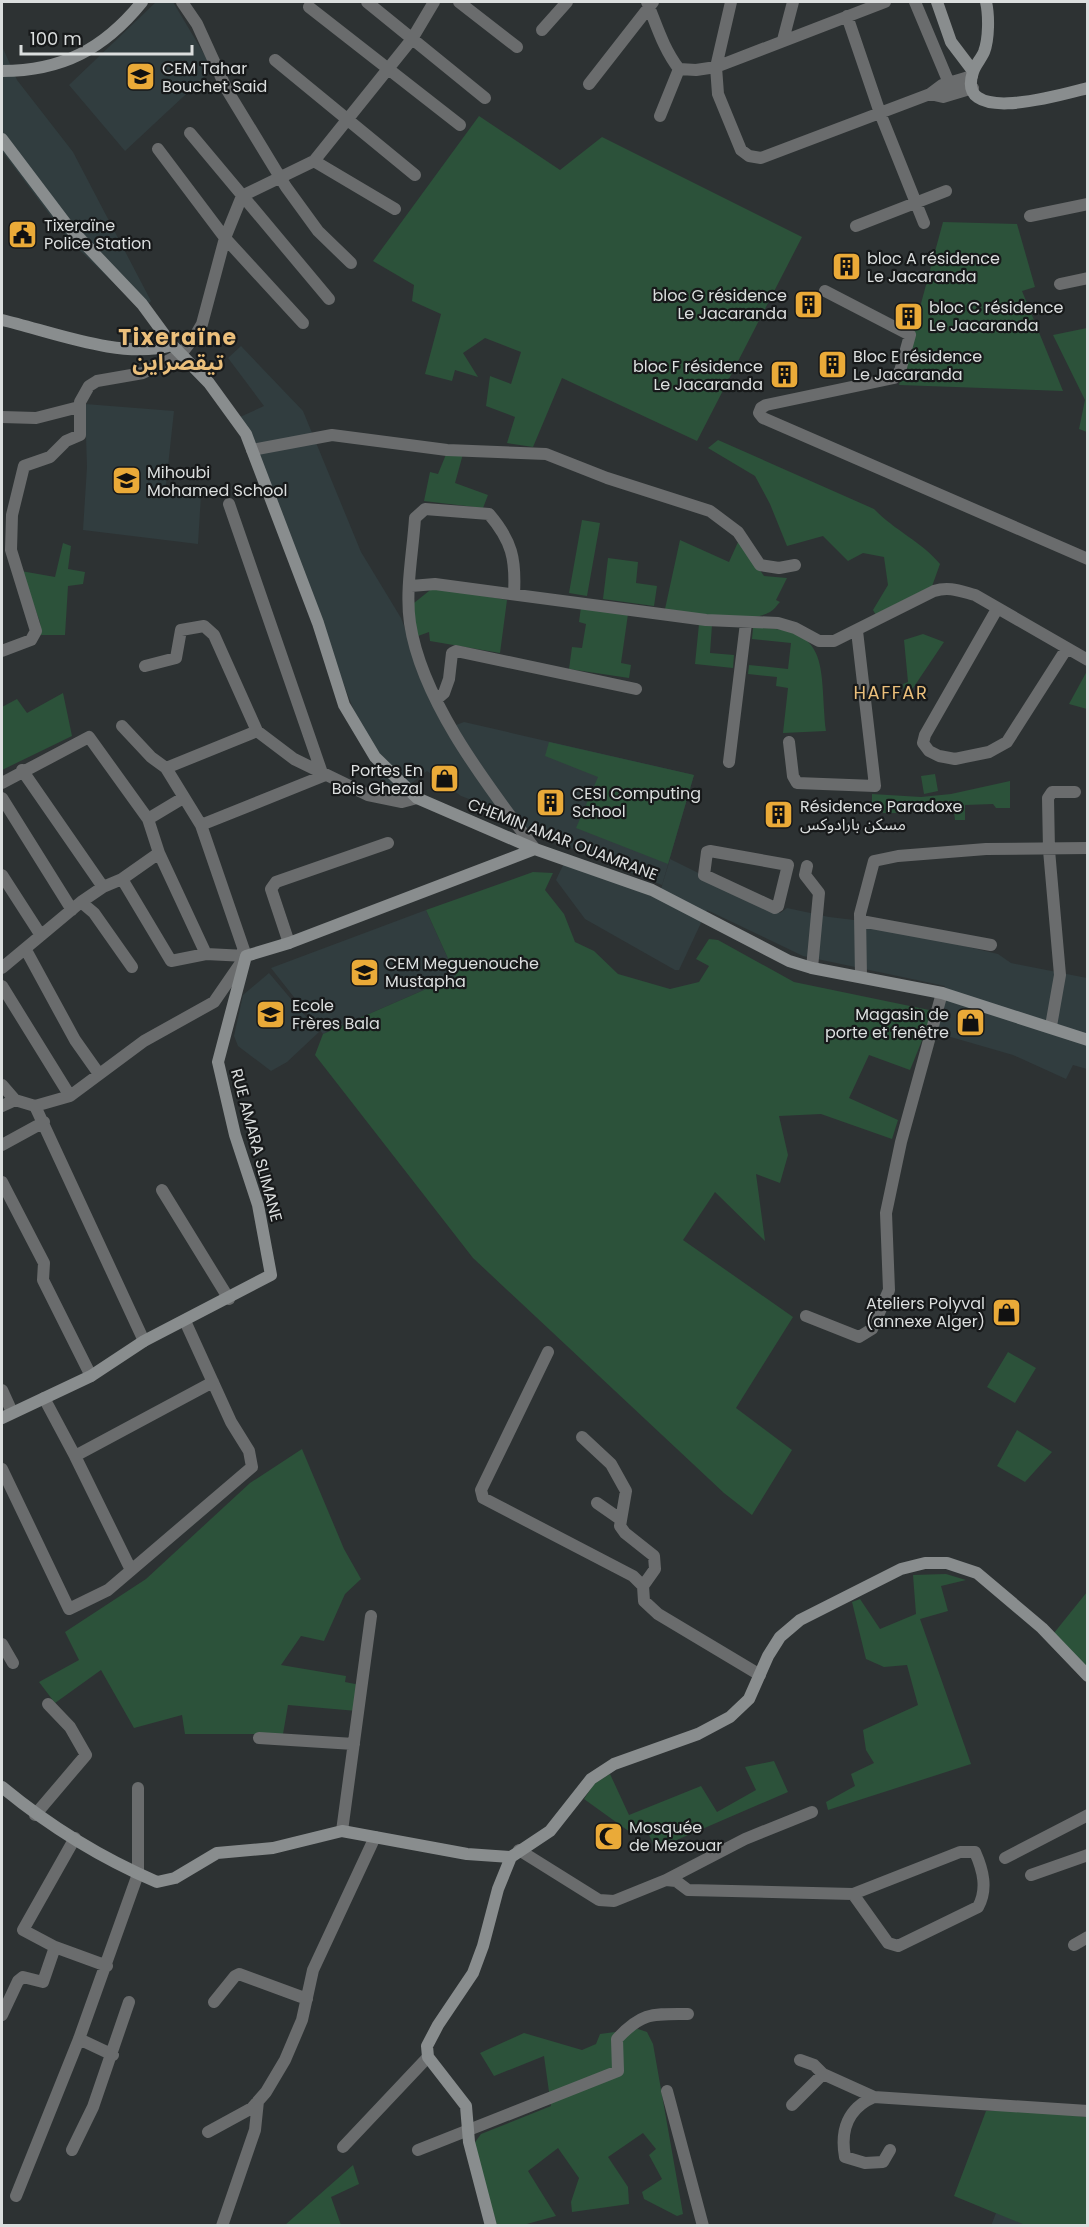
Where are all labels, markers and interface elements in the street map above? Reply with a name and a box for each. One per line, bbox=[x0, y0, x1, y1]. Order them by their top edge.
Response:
scale bar bbox=[21, 18, 192, 56]
text: 100 m bbox=[30, 26, 82, 51]
place label: CEM Tahar Bouchet Said bbox=[162, 57, 267, 98]
school or university icon: CEM Tahar Bouchet Said bbox=[125, 61, 157, 93]
place label: Tixeraïne Police Station bbox=[44, 214, 152, 255]
public building icon: Tixeraïne Police Station bbox=[7, 218, 39, 250]
place label: bloc A résidence Le Jacaranda bbox=[867, 247, 1000, 288]
building icon: bloc A résidence Le Jacaranda bbox=[830, 251, 862, 283]
place label: bloc G résidence Le Jacaranda bbox=[653, 284, 787, 325]
building icon: bloc G résidence Le Jacaranda bbox=[792, 288, 824, 320]
place label: bloc C résidence Le Jacaranda bbox=[929, 296, 1063, 337]
building icon: bloc C résidence Le Jacaranda bbox=[892, 300, 924, 332]
district label: Tixeraïne تيقصراين bbox=[118, 322, 238, 378]
place label: Bloc E résidence Le Jacaranda bbox=[853, 345, 982, 386]
building icon: Bloc E résidence Le Jacaranda bbox=[816, 349, 848, 381]
place label: bloc F résidence Le Jacaranda bbox=[633, 355, 763, 396]
building icon: bloc F résidence Le Jacaranda bbox=[768, 359, 800, 391]
place label: Mihoubi Mohamed School bbox=[147, 461, 287, 502]
school or university icon: Mihoubi Mohamed School bbox=[110, 465, 142, 497]
district label: HAFFAR bbox=[854, 680, 928, 705]
place label: Portes En Bois Ghezal bbox=[332, 759, 423, 800]
shop icon: Portes En Bois Ghezal bbox=[428, 763, 460, 795]
place label: CESI Computing School bbox=[572, 782, 701, 823]
building icon: CESI Computing School bbox=[535, 786, 567, 818]
street label: CHEMIN AMAR OUAMRANE bbox=[464, 793, 661, 886]
place label: Résidence Paradoxe مسكن بارادوكس bbox=[800, 795, 962, 836]
building icon: Résidence Paradoxe مسكن بارادوكس bbox=[763, 799, 795, 831]
place label: CEM Meguenouche Mustapha bbox=[385, 952, 539, 993]
school or university icon: CEM Meguenouche Mustapha bbox=[348, 956, 380, 988]
place label: Ecole Frères Bala bbox=[292, 994, 380, 1035]
school or university icon: Ecole Frères Bala bbox=[255, 998, 287, 1030]
place label: Magasin de porte et fenêtre bbox=[825, 1003, 949, 1044]
shop icon: Magasin de porte et fenêtre bbox=[954, 1007, 986, 1039]
street label: RUE AMARA SLIMANE bbox=[225, 1066, 288, 1224]
place label: Ateliers Polyval (annexe Alger) bbox=[866, 1292, 985, 1333]
shop icon: Ateliers Polyval (annexe Alger) bbox=[990, 1296, 1022, 1328]
place label: Mosquée de Mezouar bbox=[629, 1816, 722, 1857]
mosque icon: Mosquée de Mezouar bbox=[592, 1820, 624, 1852]

